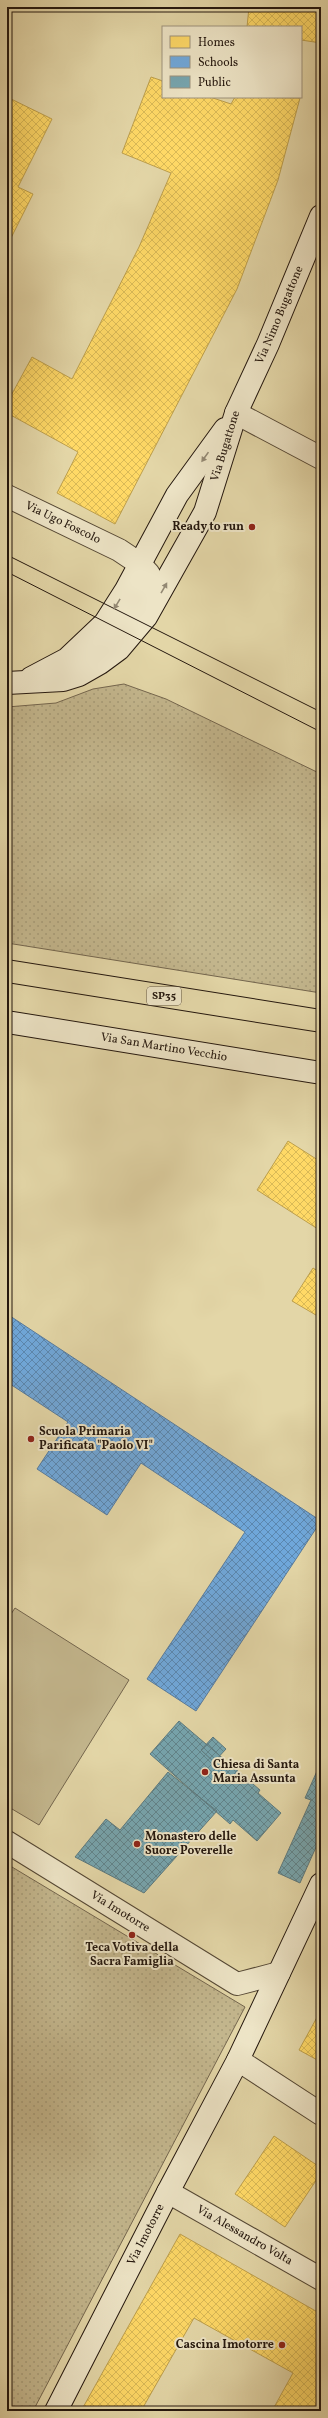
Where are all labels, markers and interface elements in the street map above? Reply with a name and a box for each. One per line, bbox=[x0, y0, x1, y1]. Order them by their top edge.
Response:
legend bbox=[162, 26, 302, 98]
text: Homes bbox=[198, 35, 235, 51]
text: Schools bbox=[198, 55, 238, 71]
text: Public bbox=[198, 75, 231, 91]
street label: Via Nimo Bugattone bbox=[252, 263, 308, 367]
street label: Via Bugattone bbox=[207, 408, 244, 483]
one-way arrow bbox=[201, 451, 209, 462]
street label: Via Ugo Foscolo bbox=[22, 498, 103, 548]
place label: Ready to run bbox=[172, 519, 244, 535]
marker: Ready to run bbox=[247, 522, 257, 532]
one-way arrow bbox=[160, 583, 167, 594]
one-way arrow bbox=[114, 598, 121, 610]
road number: SP35 bbox=[147, 987, 181, 1005]
street label: Via San Martino Vecchio bbox=[100, 1029, 228, 1066]
place label: Scuola Primaria Parificata "Paolo VI" bbox=[39, 1424, 153, 1454]
marker: Scuola Primaria Parificata "Paolo VI" bbox=[26, 1434, 36, 1444]
place label: Chiesa di Santa Maria Assunta bbox=[213, 1757, 300, 1787]
marker: Chiesa di Santa Maria Assunta bbox=[200, 1767, 210, 1777]
place label: Monastero delle Suore Poverelle bbox=[145, 1829, 236, 1859]
marker: Monastero delle Suore Poverelle bbox=[132, 1839, 142, 1849]
street label: Via Imotorre bbox=[87, 1887, 153, 1936]
marker: Teca Votiva della Sacra Famiglia bbox=[127, 1930, 137, 1940]
place label: Teca Votiva della Sacra Famiglia bbox=[85, 1940, 179, 1970]
street label: Via Imotorre bbox=[124, 2201, 169, 2268]
street label: Via Alessandro Volta bbox=[193, 2202, 296, 2269]
place label: Cascina Imotorre bbox=[176, 2337, 274, 2353]
marker: Cascina Imotorre bbox=[277, 2340, 287, 2350]

